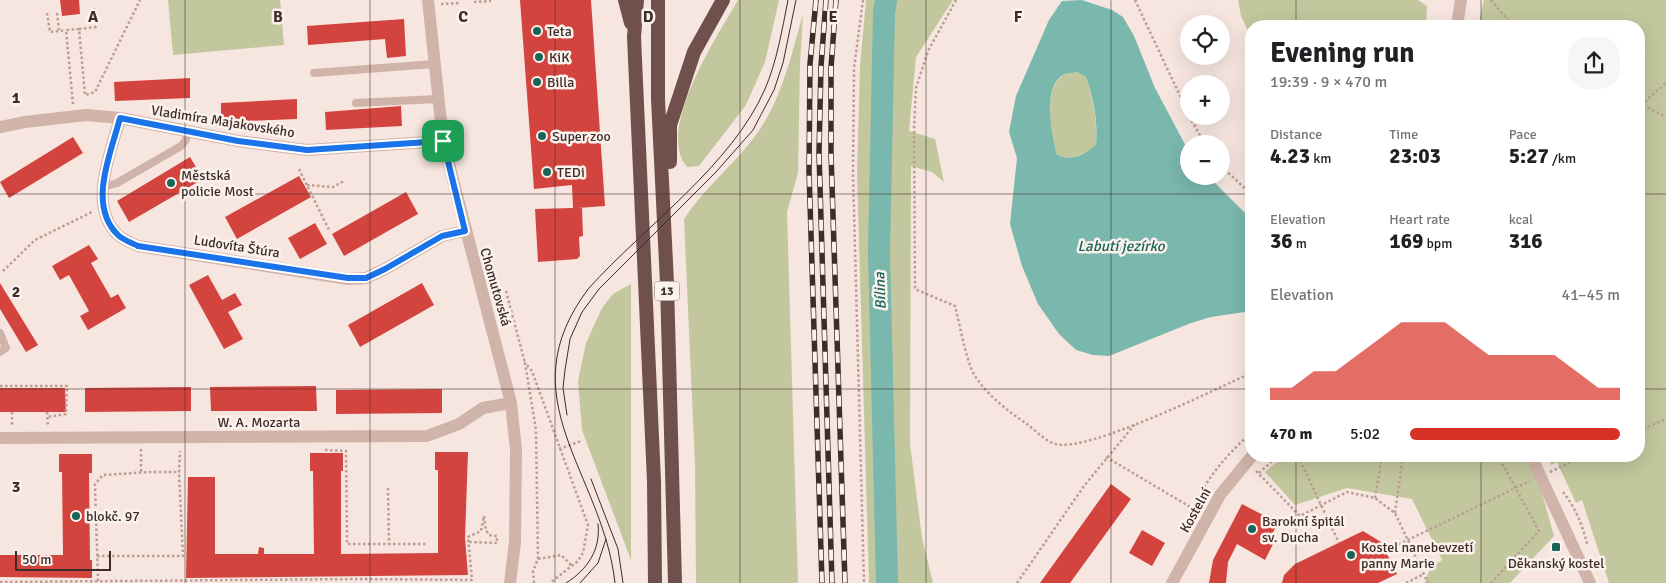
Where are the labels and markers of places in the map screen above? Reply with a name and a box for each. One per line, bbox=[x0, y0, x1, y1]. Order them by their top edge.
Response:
place label: Teta bbox=[547, 23, 572, 40]
marker: Teta bbox=[531, 25, 543, 37]
place label: KiK bbox=[549, 49, 570, 66]
marker: KiK bbox=[533, 51, 545, 63]
place label: Billa bbox=[547, 74, 574, 91]
marker: Billa bbox=[531, 76, 543, 88]
pin bbox=[422, 120, 464, 162]
place label: Super zoo bbox=[552, 128, 611, 145]
marker: Super zoo bbox=[536, 130, 548, 142]
place label: TEDi bbox=[557, 164, 585, 181]
marker: TEDi bbox=[541, 166, 553, 178]
place label: Městská policie Most bbox=[181, 167, 254, 200]
marker: Městská policie Most bbox=[165, 177, 177, 189]
place label: blokč. 97 bbox=[86, 508, 140, 525]
marker: blokč. 97 bbox=[70, 510, 82, 522]
place label: Barokní špitál sv. Ducha bbox=[1262, 513, 1345, 546]
marker: Barokní špitál sv. Ducha bbox=[1246, 523, 1258, 535]
place label: Kostel nanebevzetí panny Marie bbox=[1361, 539, 1474, 572]
marker: Děkanský kostel bbox=[1550, 541, 1562, 553]
marker: Kostel nanebevzetí panny Marie bbox=[1345, 549, 1357, 561]
place label: Děkanský kostel bbox=[1508, 555, 1604, 572]

